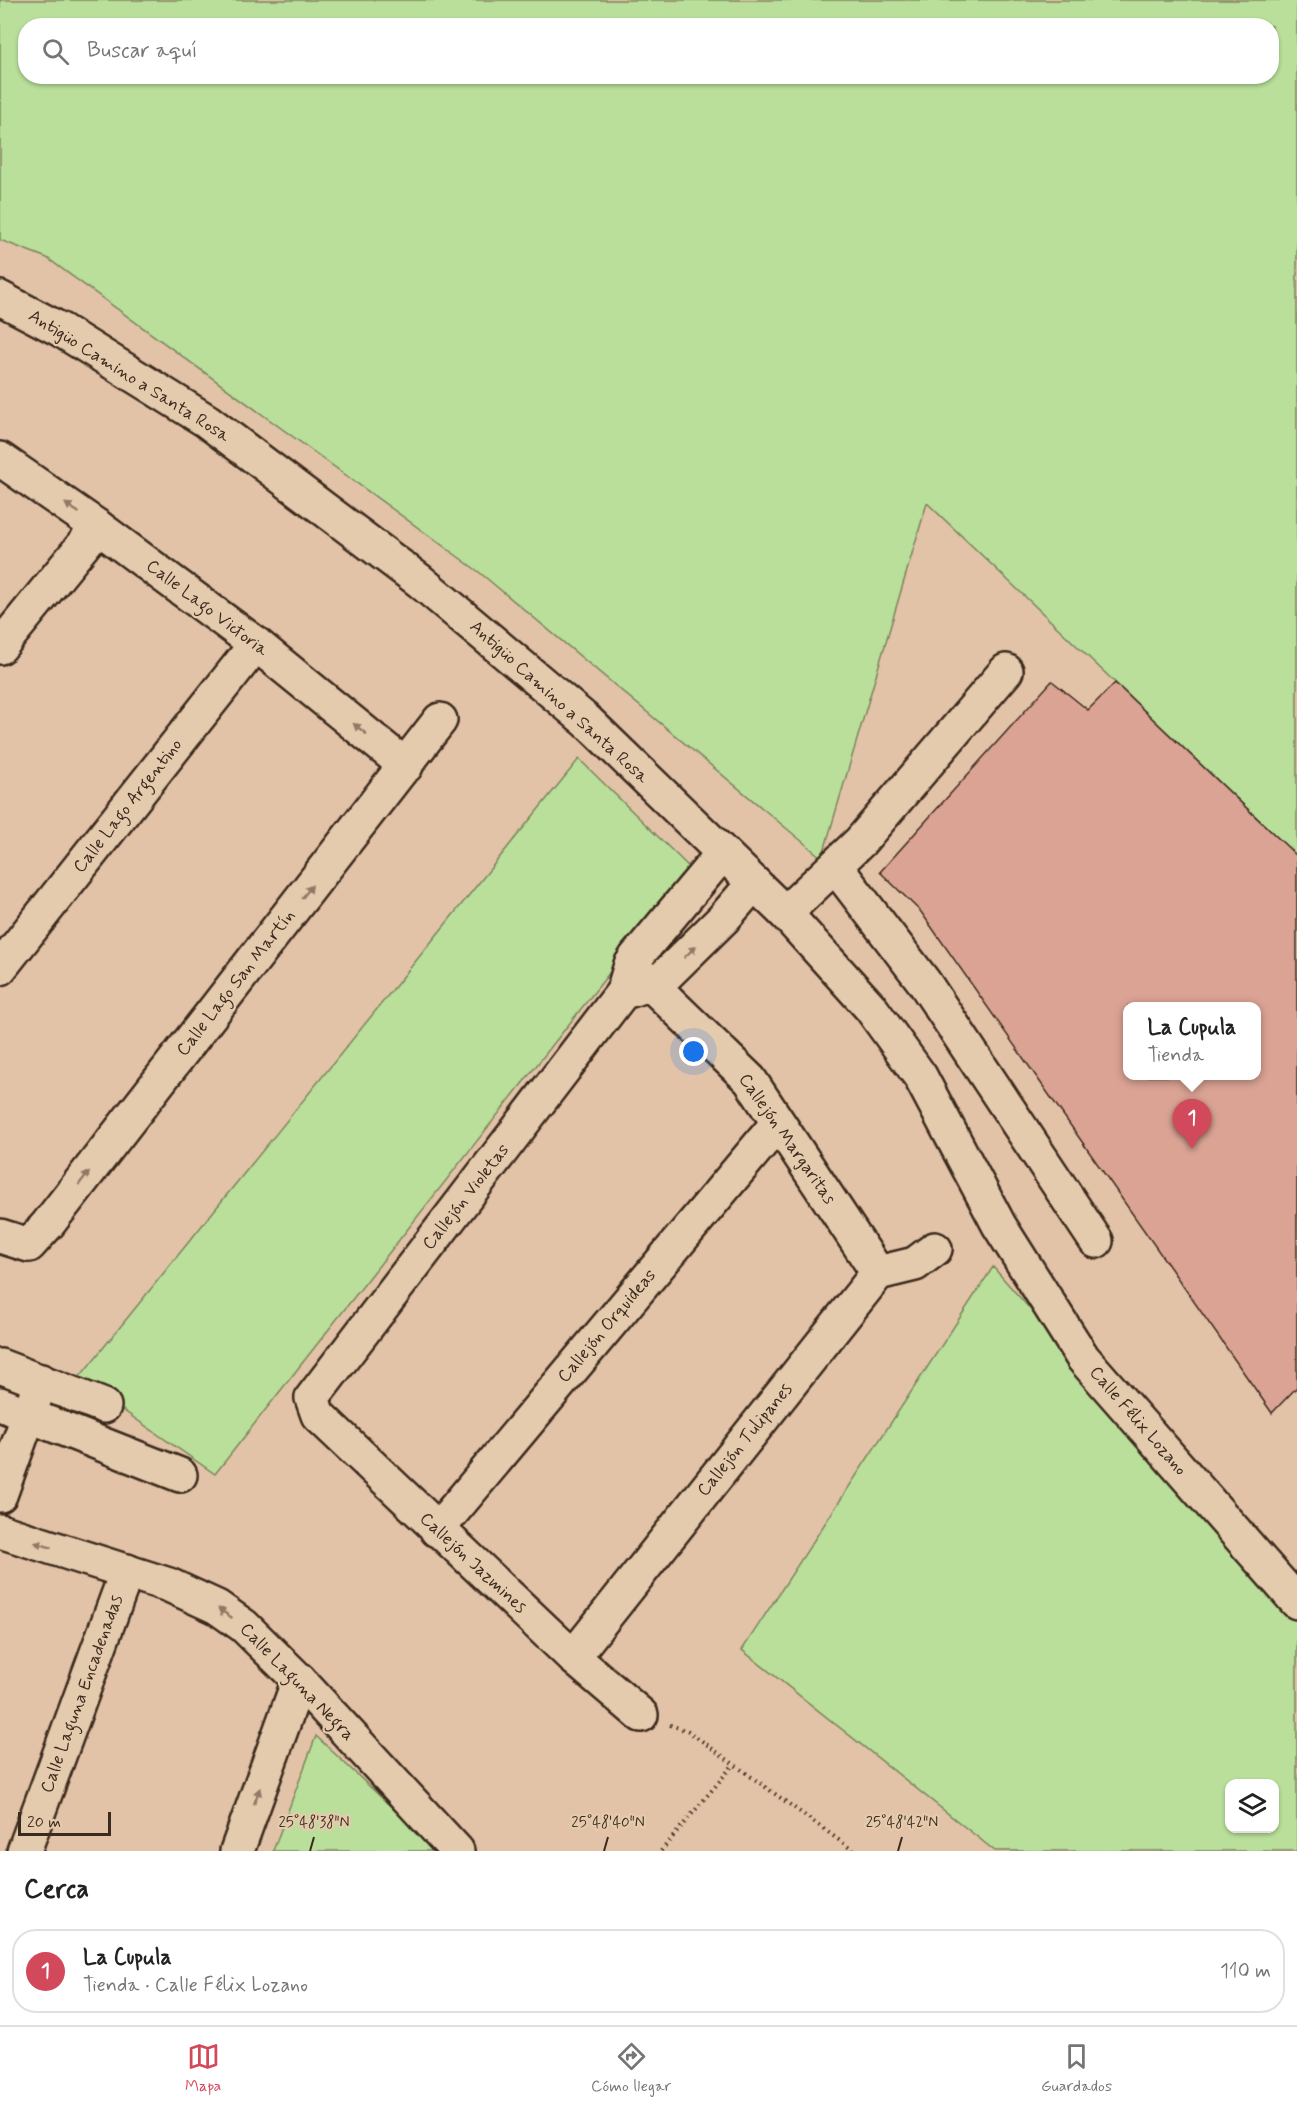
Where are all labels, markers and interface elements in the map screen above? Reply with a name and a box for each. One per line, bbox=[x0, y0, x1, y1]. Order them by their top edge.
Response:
search box bbox=[18, 18, 1279, 84]
icon: search bbox=[39, 35, 72, 68]
text: Buscar aquí bbox=[87, 37, 198, 65]
street label: Antigüo Camino a Santa Rosa bbox=[24, 304, 234, 448]
one-way arrow bbox=[64, 503, 80, 514]
street label: Calle Lago Victoria bbox=[140, 554, 273, 664]
street label: Antigüo Camino a Santa Rosa bbox=[464, 615, 654, 789]
one-way arrow bbox=[352, 722, 368, 735]
street label: Calle Lago Argentino bbox=[68, 734, 190, 879]
one-way arrow bbox=[301, 884, 313, 899]
street label: Calle Lago San Martín bbox=[171, 905, 302, 1062]
one-way arrow bbox=[682, 945, 696, 959]
popup bbox=[1123, 1002, 1261, 1080]
text: La Cupula bbox=[1148, 1014, 1236, 1042]
your location bbox=[679, 1037, 708, 1066]
text: Tienda bbox=[1148, 1042, 1204, 1069]
street label: Callejón Margaritas bbox=[733, 1069, 841, 1209]
pin: 1 bbox=[1172, 1100, 1212, 1149]
street label: Callejón Violetas bbox=[417, 1139, 515, 1255]
one-way arrow bbox=[77, 1170, 89, 1185]
street label: Callejón Orquideas bbox=[552, 1264, 662, 1388]
street label: Calle Félix Lozano bbox=[1084, 1361, 1192, 1481]
street label: Callejón Tulipanes bbox=[692, 1378, 798, 1502]
street label: Callejón Jazmines bbox=[414, 1507, 532, 1619]
one-way arrow bbox=[34, 1539, 52, 1549]
street label: Calle Laguna Encadenadas bbox=[35, 1592, 131, 1797]
one-way arrow bbox=[217, 1607, 233, 1619]
street label: Calle Laguna Negra bbox=[233, 1618, 360, 1748]
map controls bbox=[1225, 1779, 1279, 1833]
button: layers bbox=[1225, 1779, 1279, 1833]
one-way arrow bbox=[252, 1787, 262, 1805]
scale bar bbox=[18, 1809, 111, 1836]
text: 20 m bbox=[27, 1812, 61, 1833]
text: 25°48'38"N bbox=[279, 1813, 350, 1833]
text: 25°48'40"N bbox=[571, 1813, 645, 1833]
text: 25°48'42"N bbox=[866, 1813, 938, 1833]
text: Cerca bbox=[24, 1873, 89, 1907]
text: La Cupula bbox=[83, 1944, 172, 1972]
text: 1 bbox=[41, 1958, 50, 1985]
text: 110 m bbox=[1220, 1958, 1271, 1985]
text: Tienda · Calle Félix Lozano bbox=[83, 1972, 308, 1999]
tab: Mapa bbox=[185, 2040, 221, 2097]
tab: Cómo llegar bbox=[591, 2040, 671, 2097]
tab: Guardados bbox=[1041, 2040, 1112, 2097]

